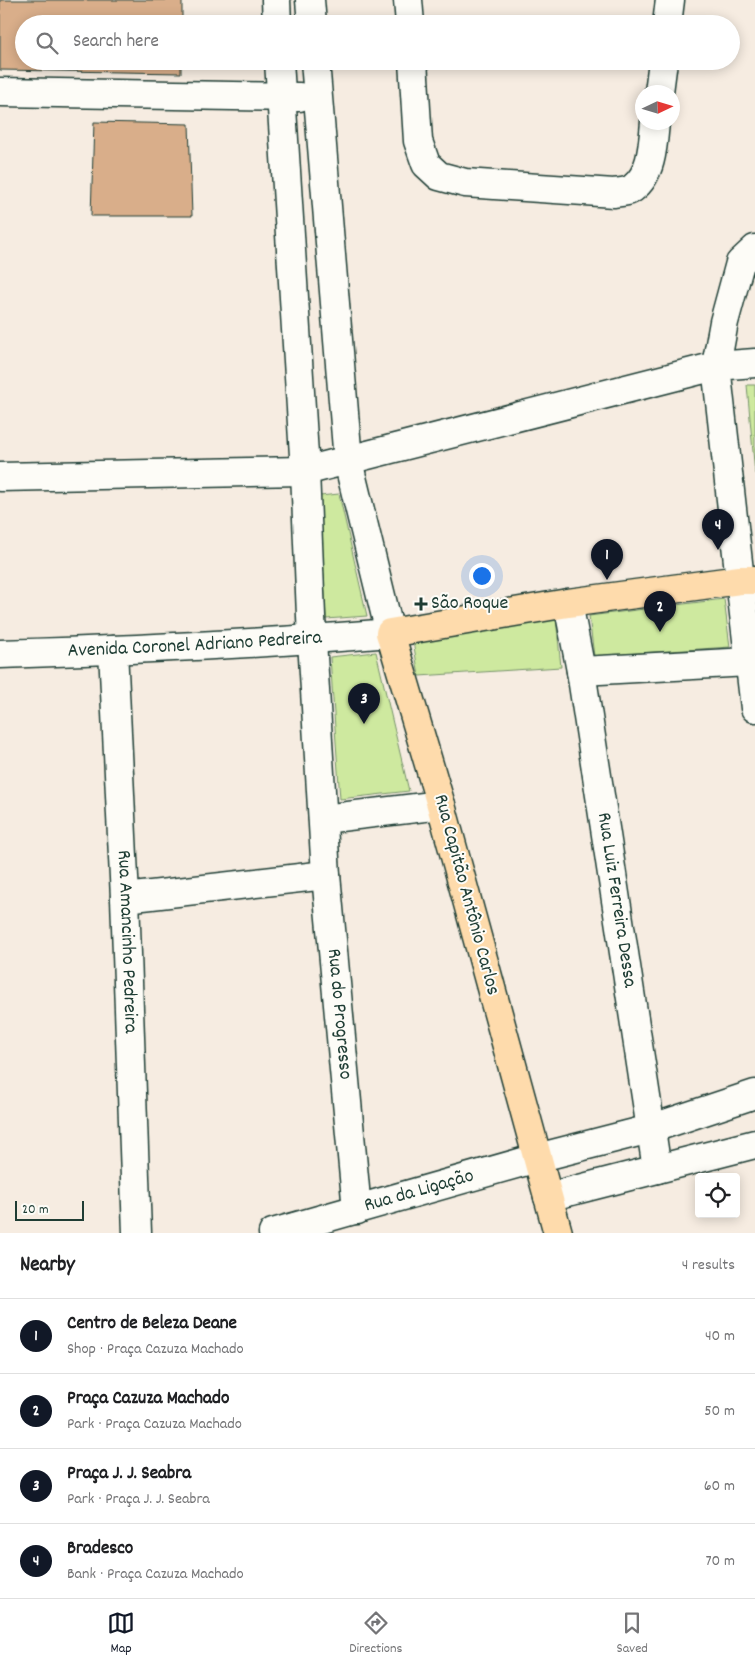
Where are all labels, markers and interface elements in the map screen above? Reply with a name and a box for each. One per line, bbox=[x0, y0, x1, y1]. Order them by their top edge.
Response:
search box bbox=[15, 15, 740, 70]
icon: search bbox=[33, 29, 61, 57]
text: Search here bbox=[73, 29, 159, 56]
north arrow bbox=[635, 85, 680, 130]
pin: 4 bbox=[702, 509, 734, 550]
pin: 1 bbox=[591, 539, 623, 580]
your location bbox=[469, 563, 495, 589]
place label: São Roque bbox=[431, 590, 508, 618]
pin: 2 bbox=[644, 591, 676, 632]
marker: São Roque bbox=[415, 598, 427, 610]
street label: Avenida Coronel Adriano Pedreira bbox=[67, 624, 323, 666]
pin: 3 bbox=[348, 683, 380, 724]
street label: Rua Capitão Antônio Carlos bbox=[426, 791, 506, 999]
street label: Rua Luiz Ferreira Dessa bbox=[589, 811, 643, 990]
street label: Rua Amancinho Pedreira bbox=[109, 849, 144, 1034]
street label: Rua do Progresso bbox=[319, 947, 359, 1081]
street label: Rua da Ligação bbox=[361, 1163, 477, 1220]
map controls bbox=[695, 1173, 740, 1218]
button: locate bbox=[695, 1173, 740, 1218]
scale bar bbox=[15, 1198, 84, 1221]
text: 20 m bbox=[22, 1200, 49, 1220]
text: Nearby bbox=[20, 1251, 75, 1281]
text: 4 results bbox=[682, 1254, 735, 1277]
text: Centro de Beleza Deane bbox=[67, 1311, 237, 1338]
text: 1 bbox=[34, 1325, 38, 1348]
text: 40 m bbox=[705, 1325, 735, 1348]
text: Shop · Praça Cazuza Machado bbox=[67, 1338, 244, 1361]
text: Praça Cazuza Machado bbox=[67, 1386, 229, 1413]
text: 2 bbox=[33, 1400, 40, 1423]
text: 50 m bbox=[704, 1400, 735, 1423]
text: Park · Praça Cazuza Machado bbox=[67, 1413, 242, 1436]
text: Praça J. J. Seabra bbox=[67, 1461, 191, 1488]
text: 3 bbox=[32, 1475, 40, 1498]
text: 60 m bbox=[704, 1475, 735, 1498]
text: Park · Praça J. J. Seabra bbox=[67, 1488, 210, 1511]
text: Bradesco bbox=[67, 1536, 133, 1563]
text: 4 bbox=[33, 1550, 39, 1573]
text: 70 m bbox=[705, 1550, 735, 1573]
text: Bank · Praça Cazuza Machado bbox=[67, 1563, 244, 1586]
tab: Map bbox=[107, 1609, 135, 1659]
tab: Directions bbox=[349, 1609, 402, 1659]
tab: Saved bbox=[617, 1609, 648, 1659]

